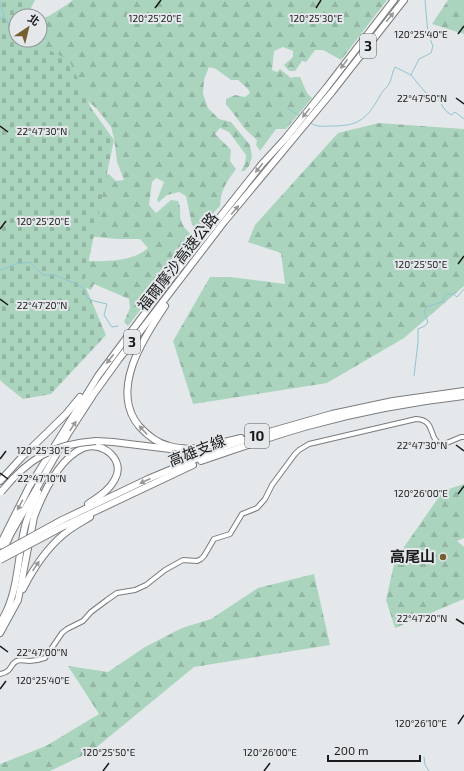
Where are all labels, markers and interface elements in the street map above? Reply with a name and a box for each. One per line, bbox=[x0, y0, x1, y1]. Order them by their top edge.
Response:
north arrow bbox=[8, 8, 48, 48]
text: 北 bbox=[26, 11, 42, 28]
text: 120°25'20"E bbox=[128, 12, 182, 24]
text: 120°25'30"E bbox=[289, 12, 343, 24]
one-way arrow bbox=[386, 12, 395, 23]
text: 120°25'40"E bbox=[394, 28, 448, 40]
road number: 3 bbox=[360, 34, 376, 58]
one-way arrow bbox=[340, 59, 349, 70]
text: 22°47'50"N bbox=[397, 92, 447, 104]
one-way arrow bbox=[301, 108, 310, 119]
text: 22°47'30"N bbox=[17, 125, 67, 137]
one-way arrow bbox=[254, 163, 263, 174]
one-way arrow bbox=[230, 204, 239, 215]
street label: 福爾摩沙高速公路 bbox=[133, 209, 221, 314]
text: 120°25'20"E bbox=[16, 215, 70, 227]
text: 120°25'50"E bbox=[395, 258, 448, 270]
text: 22°47'20"N bbox=[17, 299, 67, 311]
road number: 3 bbox=[124, 330, 140, 354]
one-way arrow bbox=[106, 354, 115, 365]
one-way arrow bbox=[70, 420, 77, 432]
road number: 10 bbox=[245, 424, 269, 448]
one-way arrow bbox=[138, 425, 148, 435]
street label: 高雄支線 bbox=[165, 430, 228, 470]
text: 22°47'30"N bbox=[397, 439, 447, 451]
text: 120°25'30"E bbox=[16, 444, 70, 456]
text: 22°47'10"N bbox=[18, 472, 66, 484]
one-way arrow bbox=[139, 478, 151, 484]
text: 120°26'00"E bbox=[394, 487, 448, 499]
one-way arrow bbox=[17, 499, 23, 511]
place label: 高尾山 bbox=[390, 547, 435, 565]
marker: 高尾山 bbox=[438, 552, 448, 562]
one-way arrow bbox=[32, 560, 40, 571]
text: 22°47'20"N bbox=[397, 612, 447, 624]
text: 22°47'00"N bbox=[17, 646, 67, 658]
text: 120°25'40"E bbox=[16, 674, 70, 686]
text: 120°26'10"E bbox=[395, 717, 447, 729]
scale bar bbox=[328, 737, 420, 763]
text: 200 m bbox=[334, 743, 368, 757]
text: 120°25'50"E bbox=[83, 746, 136, 758]
text: 120°26'00"E bbox=[243, 746, 297, 758]

